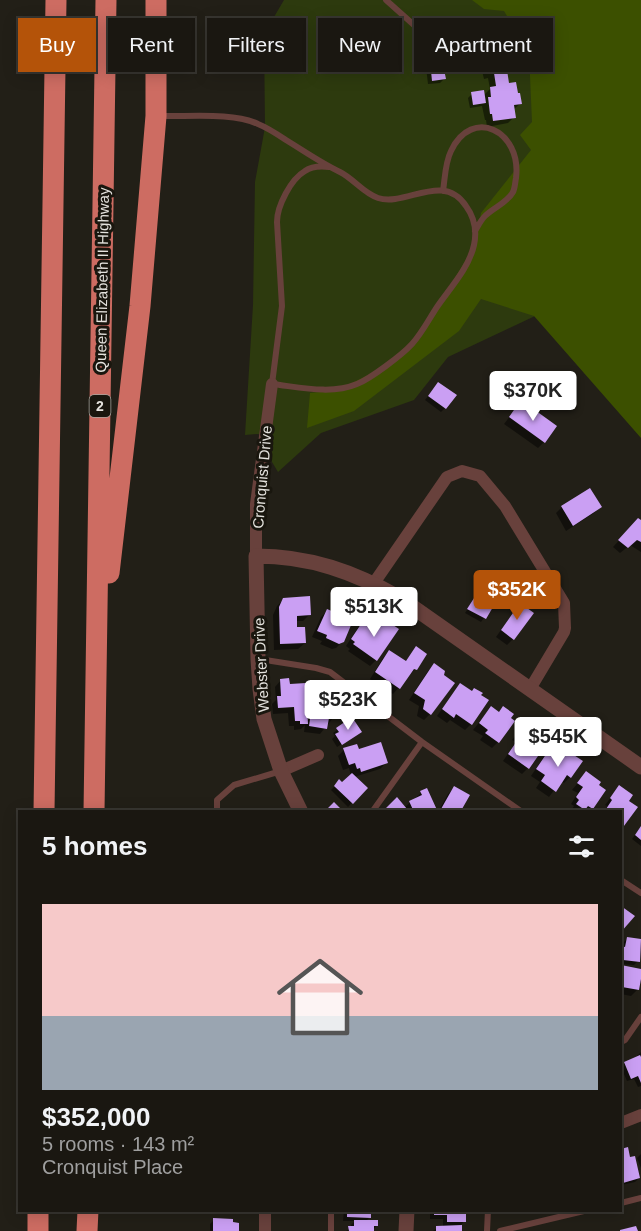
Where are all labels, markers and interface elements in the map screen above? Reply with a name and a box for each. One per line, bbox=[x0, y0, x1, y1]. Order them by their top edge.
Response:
chip: Buy bbox=[18, 18, 96, 72]
chip: Rent bbox=[108, 18, 195, 72]
chip: Filters bbox=[207, 18, 306, 72]
chip: New bbox=[318, 18, 402, 72]
chip: Apartment bbox=[414, 18, 553, 72]
street label: Queen Elizabeth II Highway bbox=[92, 187, 112, 373]
pin: $370K bbox=[491, 371, 575, 422]
text: $370K bbox=[504, 379, 562, 401]
road number: 2 bbox=[90, 395, 110, 417]
street label: Cronquist Drive bbox=[249, 425, 275, 529]
pin: $352K bbox=[475, 570, 559, 621]
text: $352K bbox=[488, 578, 546, 600]
pin: $513K bbox=[332, 587, 416, 638]
text: $513K bbox=[345, 595, 403, 617]
street label: Webster Drive bbox=[250, 617, 272, 713]
pin: $523K bbox=[306, 680, 390, 731]
text: $523K bbox=[319, 688, 377, 710]
pin: $545K bbox=[516, 717, 600, 768]
text: $545K bbox=[529, 725, 587, 747]
icon: filters bbox=[565, 830, 598, 863]
text: 5 homes bbox=[42, 831, 148, 861]
icon: home bbox=[266, 943, 374, 1051]
text: $352,000 bbox=[42, 1102, 150, 1132]
text: 5 rooms · 143 m² bbox=[42, 1133, 194, 1155]
text: Cronquist Place bbox=[42, 1156, 183, 1178]

